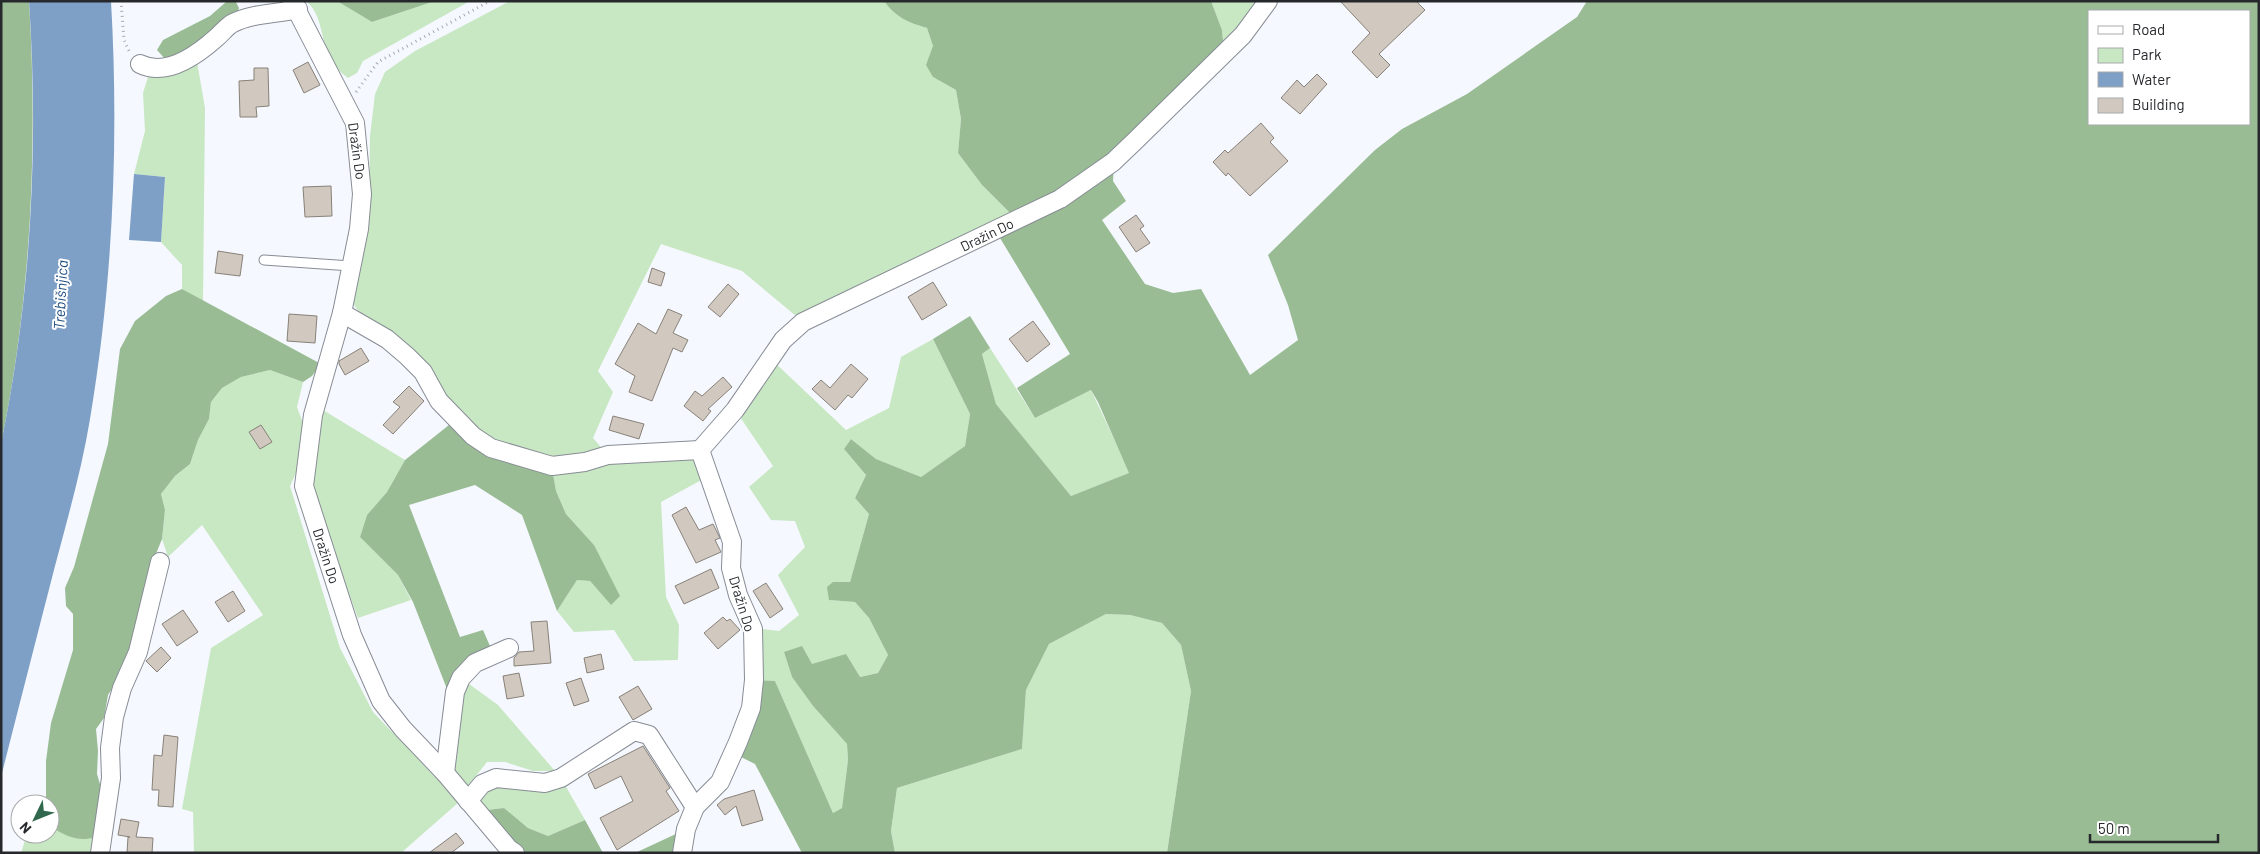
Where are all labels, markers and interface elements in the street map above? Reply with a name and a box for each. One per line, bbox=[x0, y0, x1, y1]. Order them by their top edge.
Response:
legend bbox=[2088, 10, 2250, 125]
text: Road bbox=[2132, 20, 2165, 38]
text: Park bbox=[2132, 45, 2162, 63]
text: Water bbox=[2132, 70, 2171, 88]
text: Building bbox=[2132, 95, 2185, 113]
street label: Dražin Do bbox=[345, 121, 370, 180]
street label: Dražin Do bbox=[957, 214, 1016, 255]
water label: Trebišnjica bbox=[49, 260, 71, 330]
street label: Dražin Do bbox=[310, 526, 343, 586]
street label: Dražin Do bbox=[726, 574, 759, 634]
north arrow bbox=[10, 794, 60, 844]
scale bar bbox=[2090, 812, 2218, 844]
text: N bbox=[16, 819, 35, 837]
text: 50 m bbox=[2098, 819, 2130, 837]

